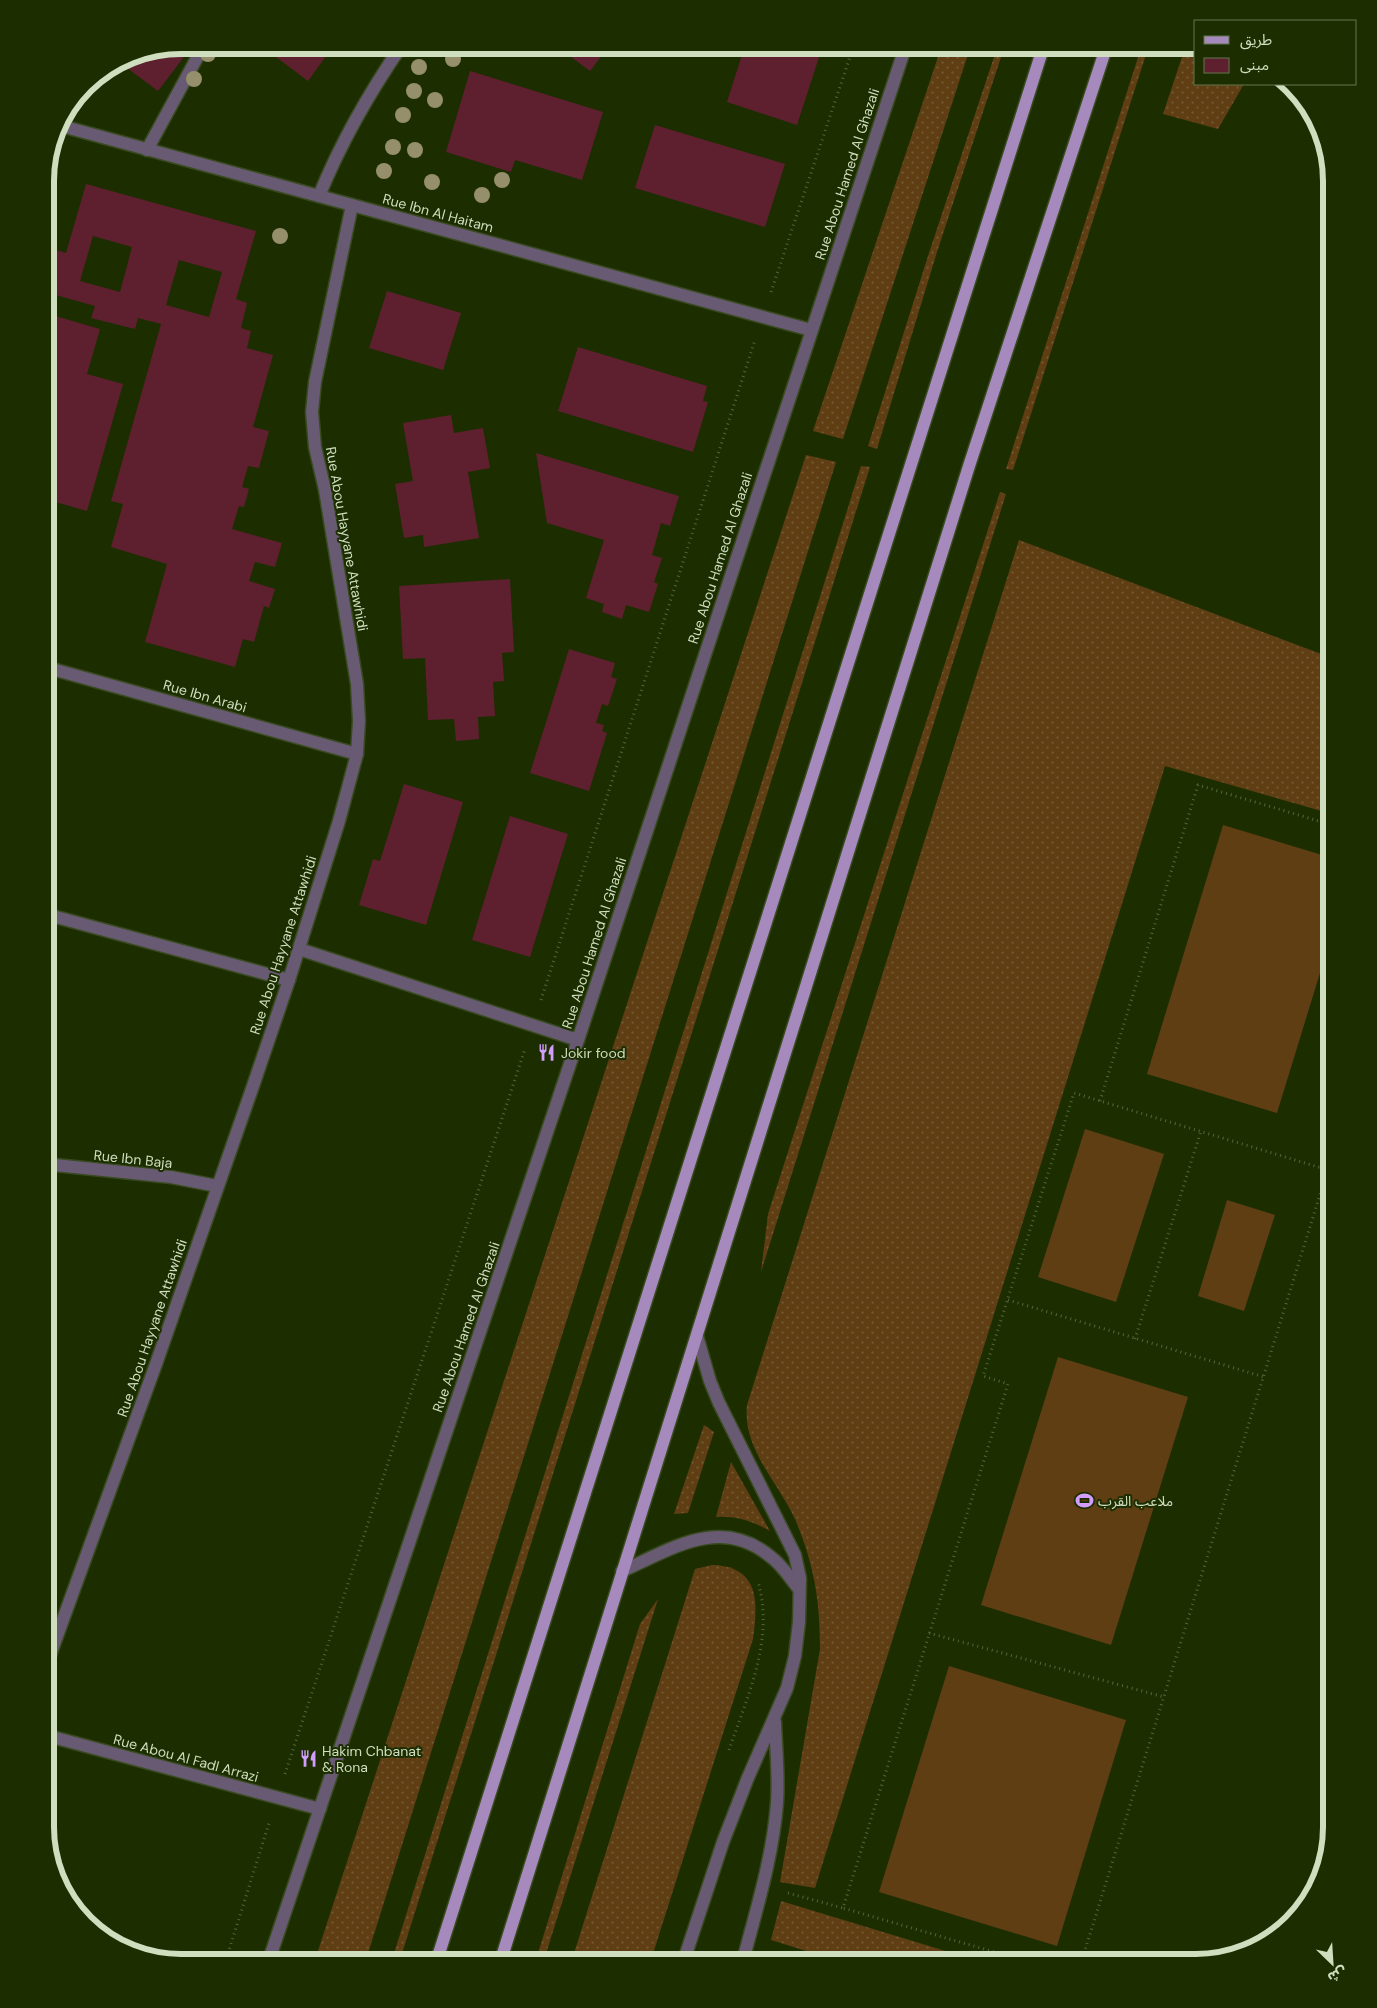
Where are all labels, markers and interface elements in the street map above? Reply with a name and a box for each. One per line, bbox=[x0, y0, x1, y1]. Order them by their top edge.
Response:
legend bbox=[1194, 20, 1357, 85]
text: طريق bbox=[1240, 30, 1272, 50]
text: مبنى bbox=[1240, 55, 1269, 75]
street label: Rue Abou Hamed Al Ghazali bbox=[811, 86, 883, 262]
street label: Rue Ibn Al Haitam bbox=[381, 190, 495, 236]
street label: Rue Abou Hayyane Attawhidi bbox=[322, 445, 372, 633]
street label: Rue Abou Hamed Al Ghazali bbox=[684, 470, 756, 646]
street label: Rue Ibn Arabi bbox=[161, 675, 249, 717]
street label: Rue Abou Hayyane Attawhidi bbox=[246, 853, 320, 1037]
street label: Rue Abou Hamed Al Ghazali bbox=[558, 855, 630, 1031]
restaurant icon: Jokir food bbox=[537, 1043, 557, 1063]
place label: Jokir food bbox=[561, 1044, 626, 1062]
street label: Rue Ibn Baja bbox=[93, 1146, 173, 1172]
street label: Rue Abou Hayyane Attawhidi bbox=[113, 1237, 191, 1419]
street label: Rue Abou Hamed Al Ghazali bbox=[428, 1239, 504, 1415]
sports icon: ملاعب القرب bbox=[1074, 1491, 1094, 1511]
place label: ملاعب القرب bbox=[1098, 1492, 1173, 1510]
street label: Rue Abou Al Fadl Arrazi bbox=[111, 1730, 261, 1786]
place label: Hakim Chbanat & Rona bbox=[322, 1742, 421, 1776]
restaurant icon: Hakim Chbanat & Rona bbox=[298, 1749, 318, 1769]
north arrow bbox=[1307, 1938, 1357, 1988]
text: ش bbox=[1325, 1963, 1350, 1987]

